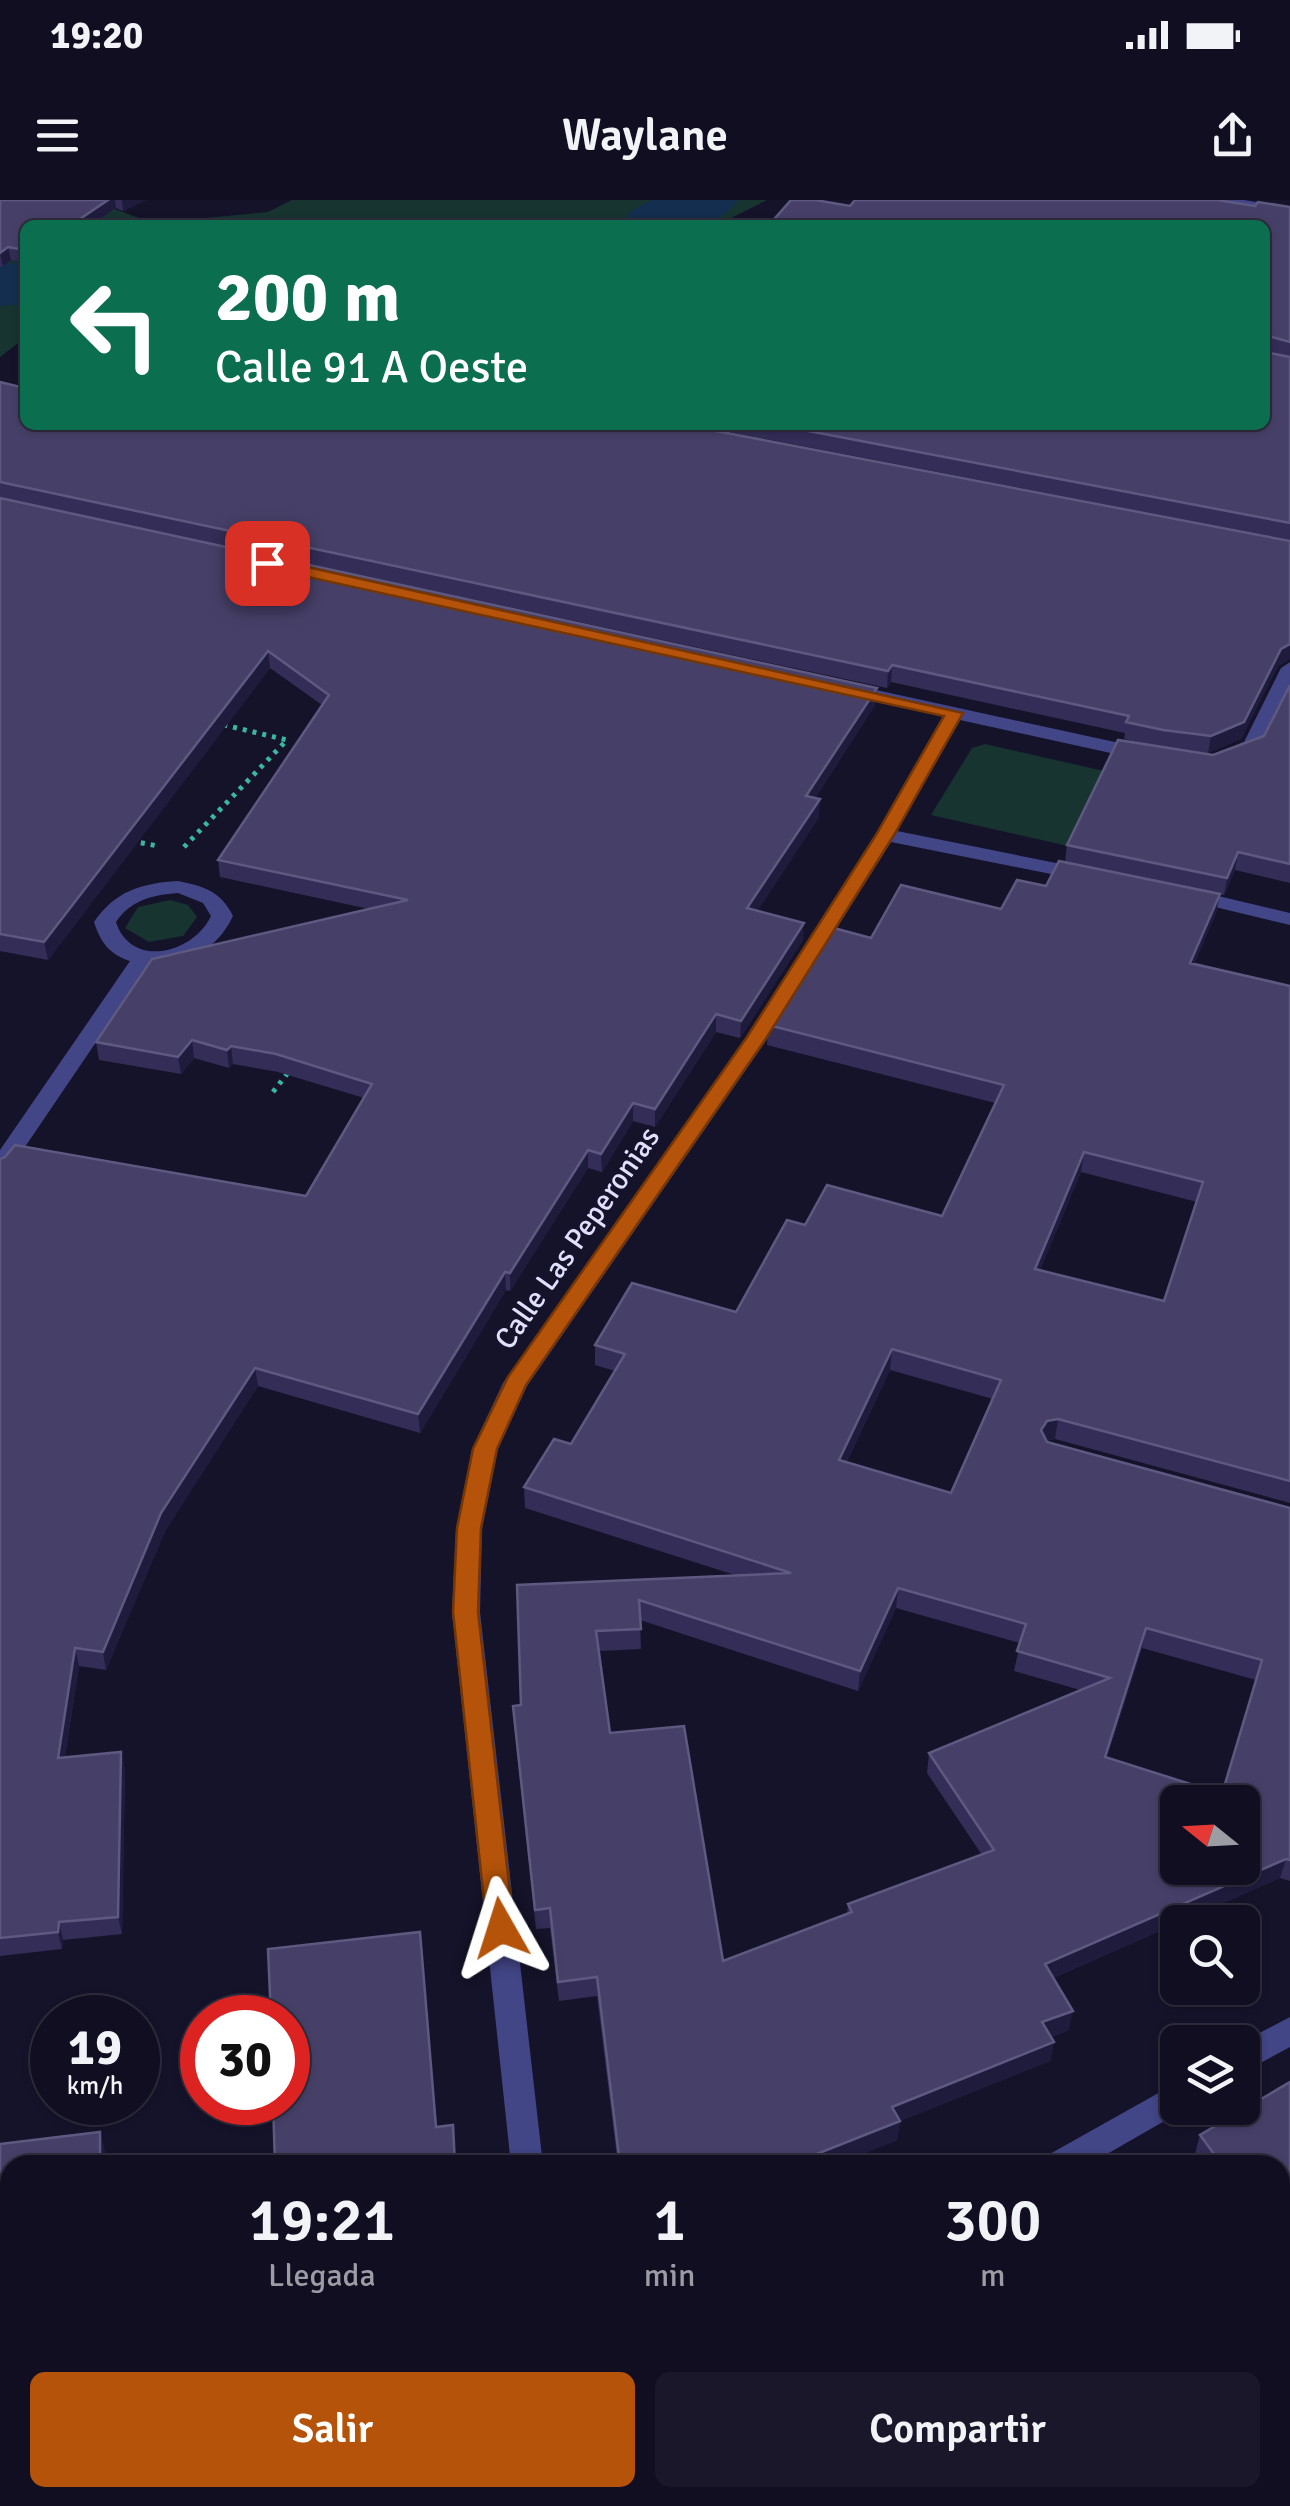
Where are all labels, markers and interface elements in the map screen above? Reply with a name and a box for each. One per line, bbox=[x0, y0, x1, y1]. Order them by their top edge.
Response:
text: 19:20 bbox=[50, 12, 143, 59]
icon: menu bbox=[30, 108, 85, 163]
text: Waylane bbox=[562, 108, 728, 163]
icon: share bbox=[1205, 108, 1260, 163]
text: 200 m bbox=[215, 254, 400, 340]
icon: left bbox=[50, 260, 180, 390]
text: Calle 91 A Oeste bbox=[215, 340, 528, 395]
pin bbox=[225, 521, 310, 606]
icon: arrive bbox=[240, 536, 295, 591]
street label: Calle Las Peperonias bbox=[487, 1120, 668, 1357]
north arrow bbox=[1160, 1785, 1260, 1885]
map controls bbox=[1160, 1785, 1260, 2125]
position arrow bbox=[449, 1876, 553, 1980]
button: search bbox=[1160, 1905, 1260, 2005]
speed limit sign: 30 bbox=[180, 1995, 310, 2125]
text: 19 bbox=[68, 2017, 122, 2079]
button: layers bbox=[1160, 2025, 1260, 2125]
text: km/h bbox=[67, 2070, 123, 2101]
text: 19:21 bbox=[249, 2184, 395, 2258]
text: 1 bbox=[653, 2184, 686, 2258]
text: 300 bbox=[944, 2184, 1041, 2258]
text: Llegada bbox=[268, 2256, 376, 2295]
text: min bbox=[644, 2256, 695, 2295]
text: m bbox=[980, 2256, 1006, 2295]
button: Salir bbox=[30, 2372, 635, 2487]
button: Compartir bbox=[655, 2372, 1260, 2487]

